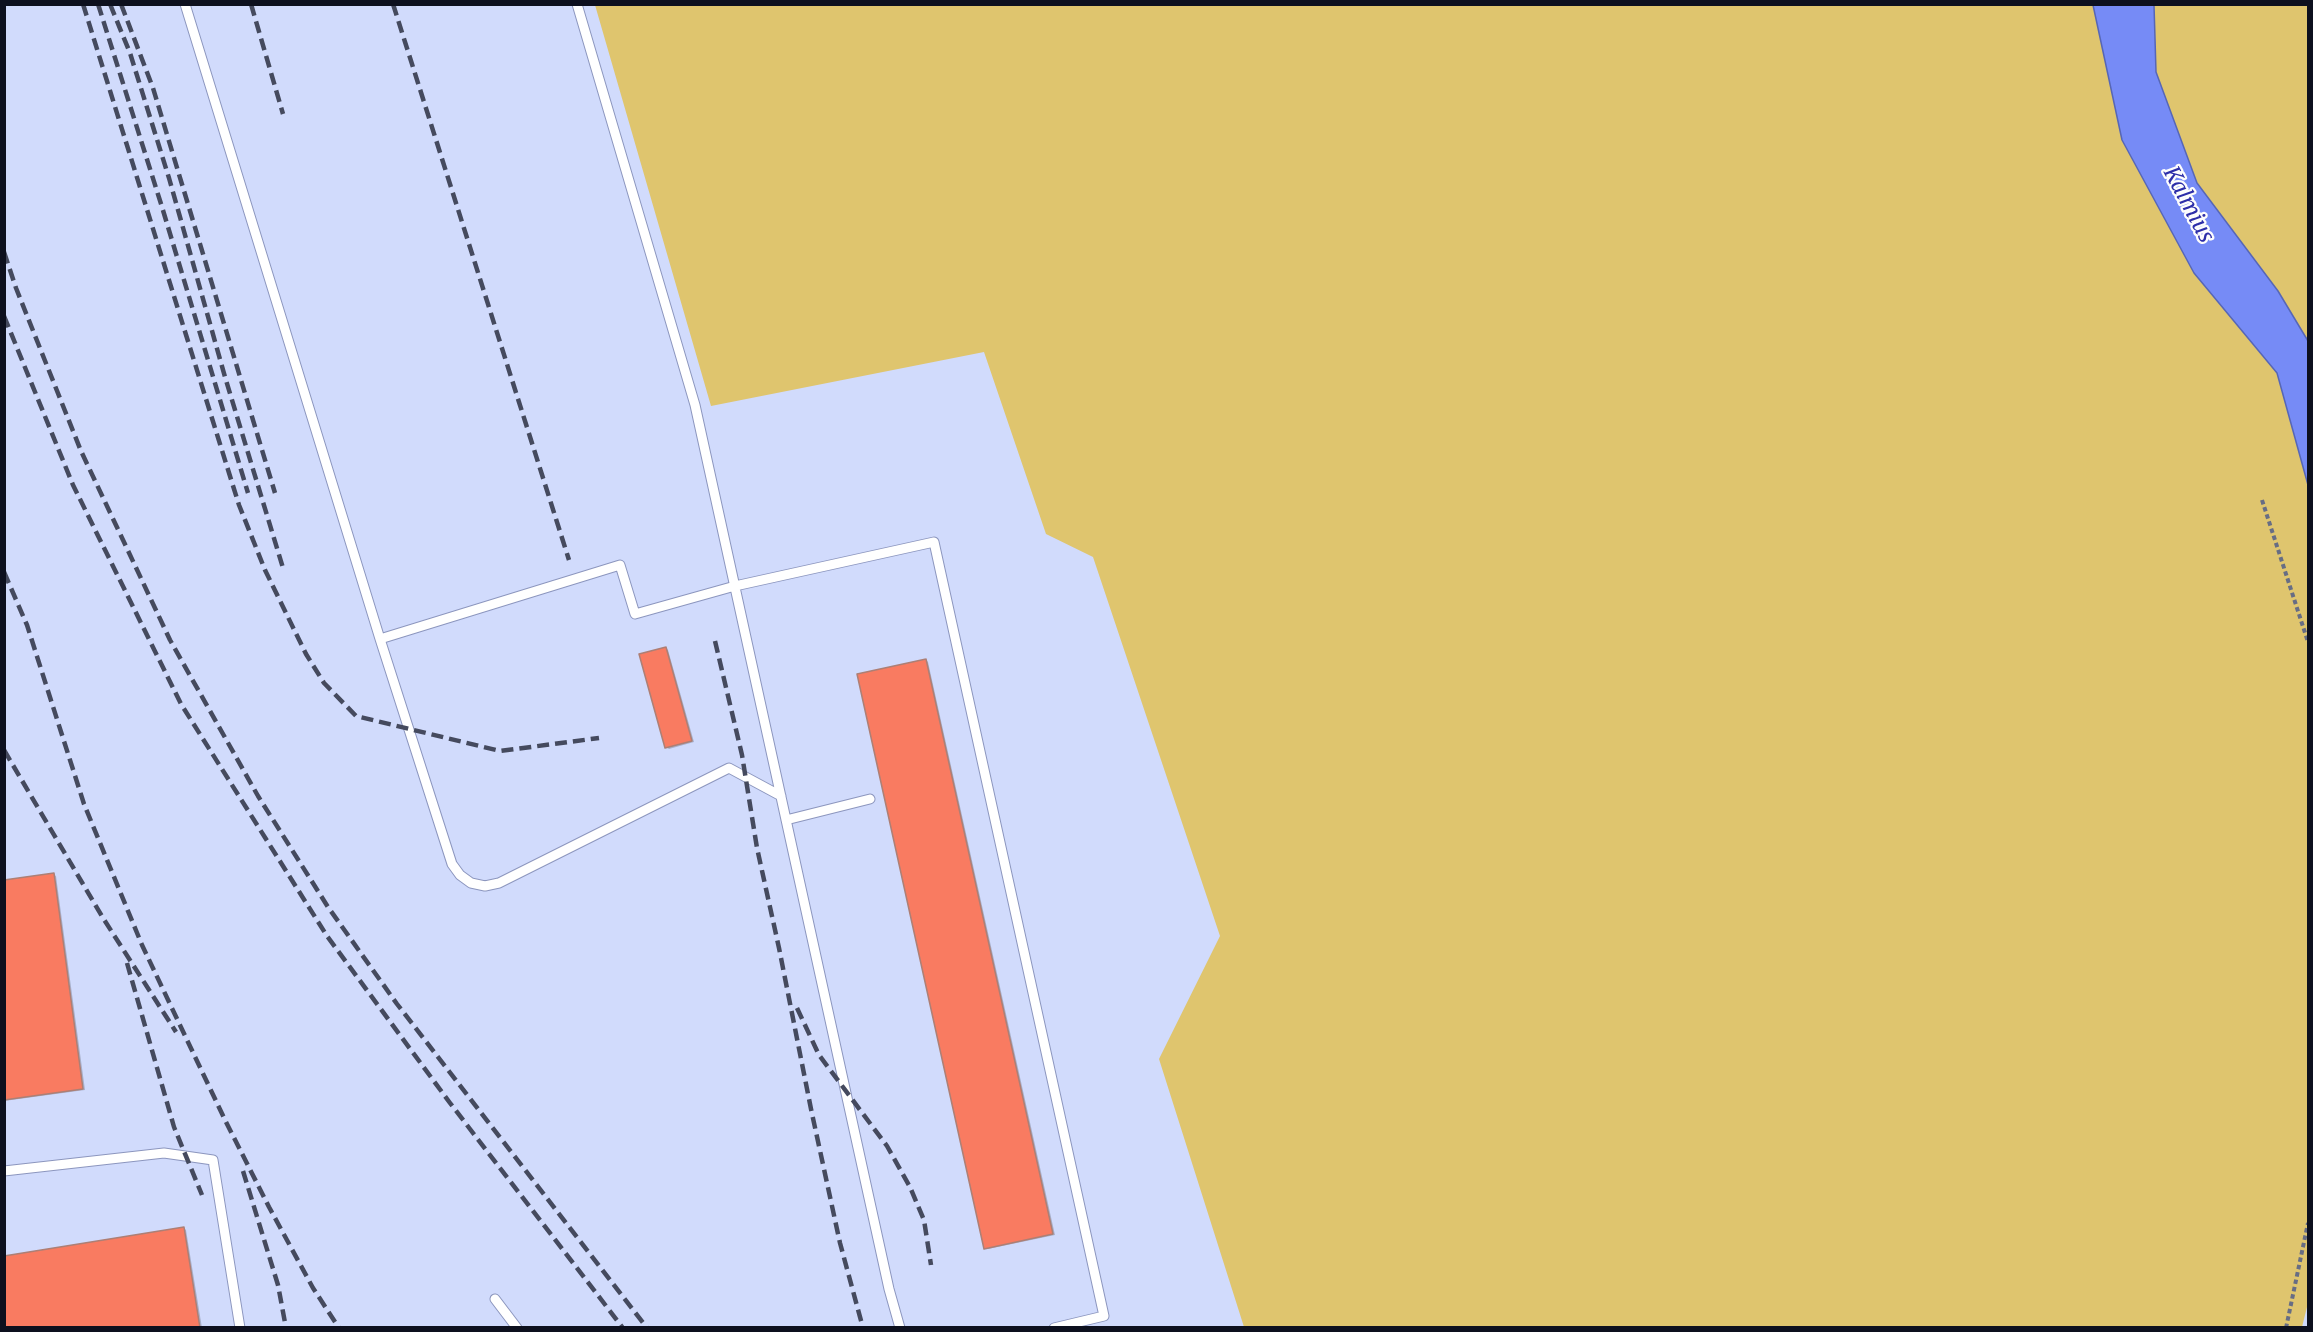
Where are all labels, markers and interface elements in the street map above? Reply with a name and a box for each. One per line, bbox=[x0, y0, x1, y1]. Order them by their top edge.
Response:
water label: Kalmius bbox=[2157, 163, 2219, 247]

